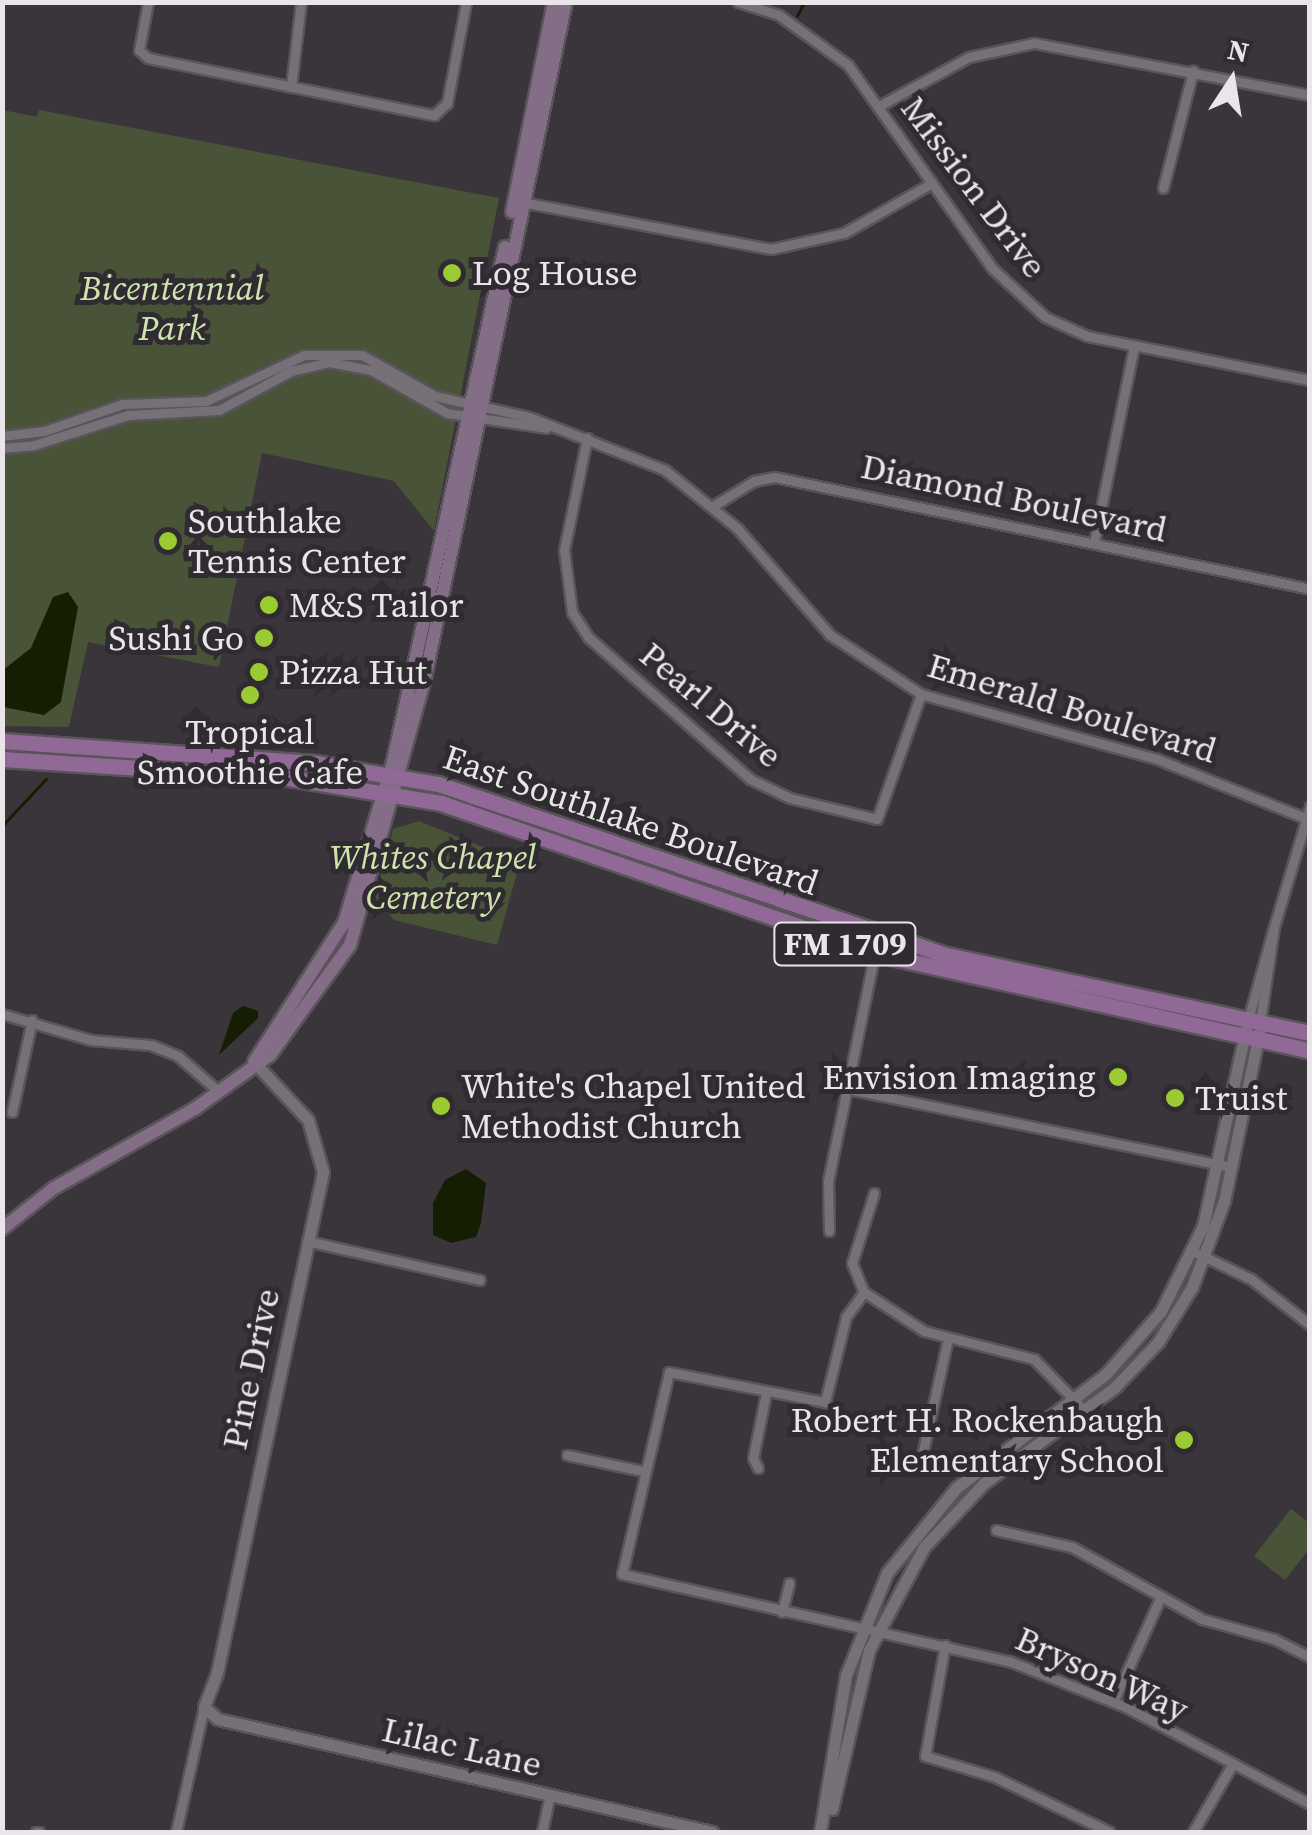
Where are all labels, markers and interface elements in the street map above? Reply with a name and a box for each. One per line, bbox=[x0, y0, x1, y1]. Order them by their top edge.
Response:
north arrow bbox=[1182, 30, 1282, 130]
text: N bbox=[1224, 30, 1252, 71]
street label: Mission Drive bbox=[892, 88, 1056, 286]
place label: Log House bbox=[472, 252, 638, 294]
marker: Log House bbox=[441, 262, 463, 284]
park label: Bicentennial Park bbox=[80, 267, 264, 349]
street label: Diamond Boulevard bbox=[857, 445, 1171, 551]
place label: Southlake Tennis Center bbox=[188, 500, 406, 582]
marker: Southlake Tennis Center bbox=[157, 530, 179, 552]
place label: M&S Tailor bbox=[289, 584, 464, 626]
marker: M&S Tailor bbox=[258, 594, 280, 616]
place label: Sushi Go bbox=[108, 617, 244, 659]
marker: Sushi Go bbox=[253, 627, 275, 649]
street label: Pearl Drive bbox=[631, 633, 791, 777]
street label: Emerald Boulevard bbox=[923, 644, 1221, 772]
place label: Pizza Hut bbox=[279, 651, 427, 693]
marker: Pizza Hut bbox=[248, 661, 270, 683]
marker: Tropical Smoothie Cafe bbox=[239, 684, 261, 706]
place label: Tropical Smoothie Cafe bbox=[137, 711, 363, 793]
street label: East Southlake Boulevard bbox=[438, 736, 824, 904]
park label: Whites Chapel Cemetery bbox=[330, 836, 536, 918]
road number: FM 1709 bbox=[772, 917, 918, 971]
place label: Envision Imaging bbox=[823, 1056, 1096, 1098]
marker: Envision Imaging bbox=[1105, 1064, 1131, 1090]
place label: White's Chapel United Methodist Church bbox=[461, 1065, 805, 1147]
place label: Truist bbox=[1195, 1077, 1287, 1119]
marker: Truist bbox=[1164, 1087, 1186, 1109]
marker: White's Chapel United Methodist Church bbox=[430, 1095, 452, 1117]
street label: Pine Drive bbox=[214, 1285, 288, 1453]
place label: Robert H. Rockenbaugh Elementary School bbox=[791, 1399, 1164, 1481]
marker: Robert H. Rockenbaugh Elementary School bbox=[1173, 1429, 1195, 1451]
street label: Bryson Way bbox=[1009, 1617, 1195, 1731]
street label: Lilac Lane bbox=[378, 1708, 546, 1786]

